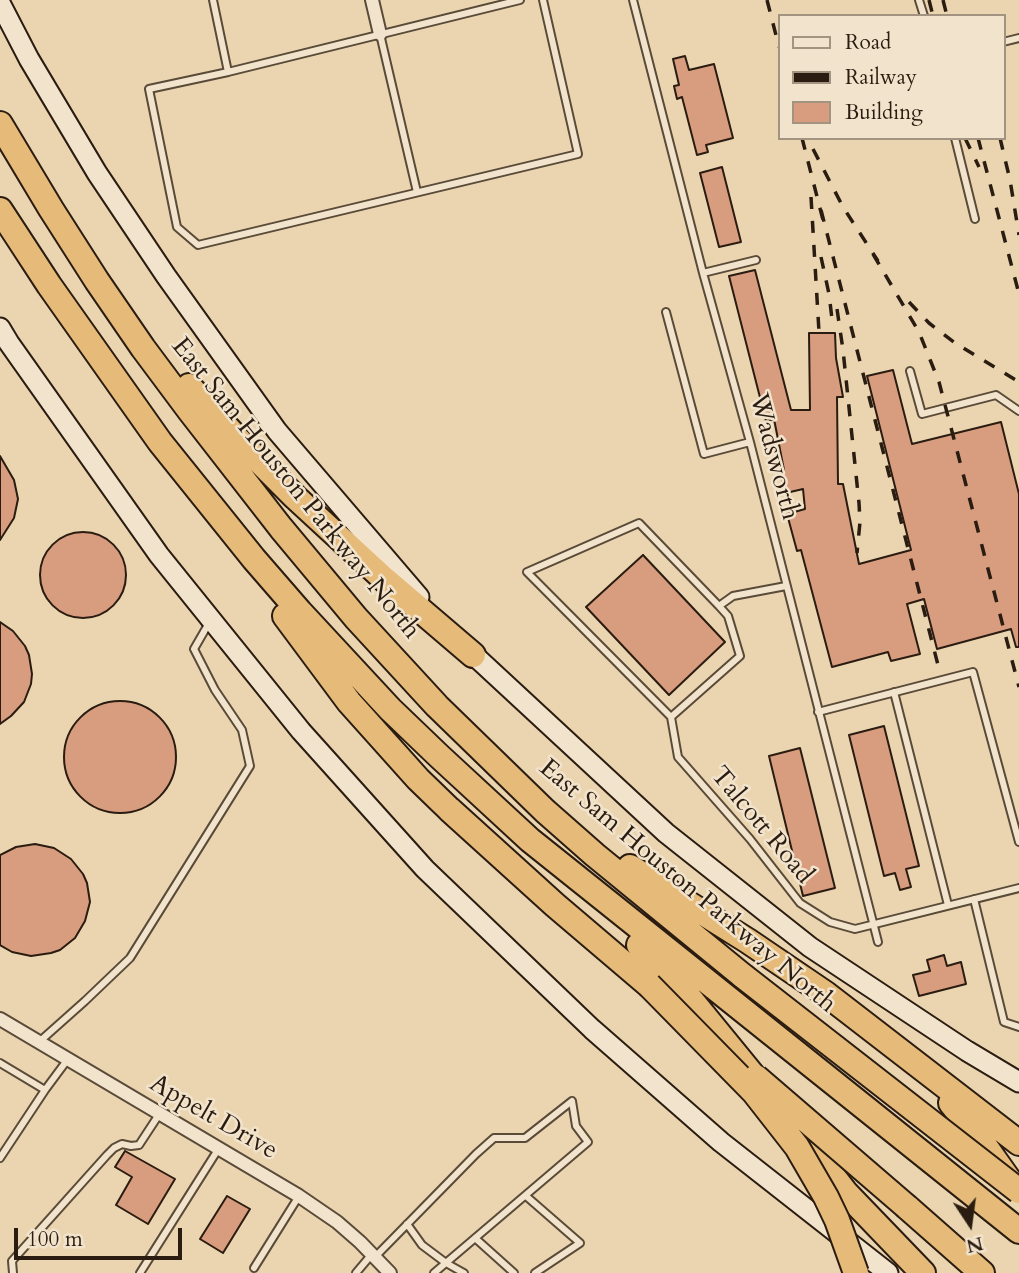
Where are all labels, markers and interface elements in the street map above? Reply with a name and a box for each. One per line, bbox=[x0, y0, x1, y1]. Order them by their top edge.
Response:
legend bbox=[778, 14, 1005, 140]
text: Road bbox=[845, 28, 891, 57]
text: Railway bbox=[845, 63, 917, 92]
text: Building bbox=[845, 98, 923, 127]
street label: East Sam Houston Parkway North bbox=[164, 332, 426, 646]
street label: Wadsworth bbox=[741, 390, 805, 524]
street label: East Sam Houston Parkway North bbox=[532, 754, 842, 1020]
street label: Talcott Road bbox=[703, 761, 819, 891]
street label: Appelt Drive bbox=[143, 1069, 283, 1167]
north arrow bbox=[935, 1189, 1005, 1259]
scale bar bbox=[18, 1214, 186, 1258]
text: 100 m bbox=[27, 1225, 83, 1254]
text: N bbox=[964, 1230, 986, 1259]

